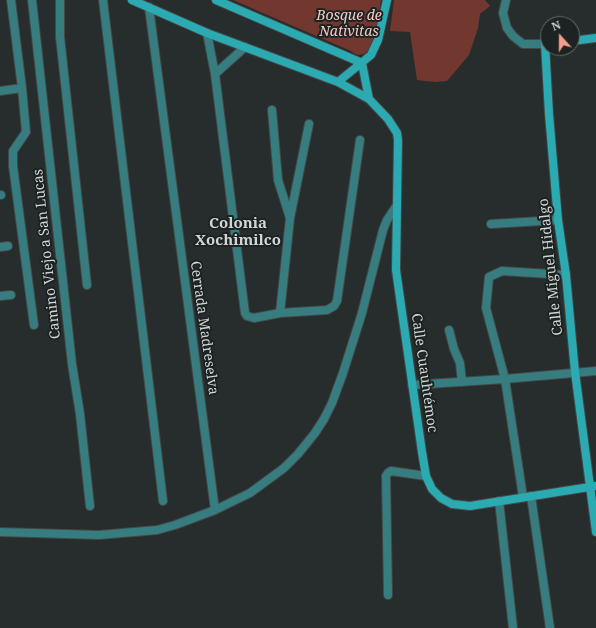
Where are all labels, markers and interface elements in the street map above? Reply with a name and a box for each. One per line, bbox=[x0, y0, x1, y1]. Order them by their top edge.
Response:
park label: Bosque de Nativitas bbox=[316, 8, 382, 40]
north arrow bbox=[540, 16, 580, 56]
text: N bbox=[549, 17, 563, 34]
street label: Camino Viejo a San Lucas bbox=[30, 168, 64, 340]
street label: Calle Miguel Hidalgo bbox=[535, 198, 567, 336]
district label: Colonia Xochimilco bbox=[195, 215, 281, 250]
street label: Cerrada Madreselva bbox=[186, 260, 222, 396]
street label: Calle Cuauhtémoc bbox=[407, 312, 441, 434]

